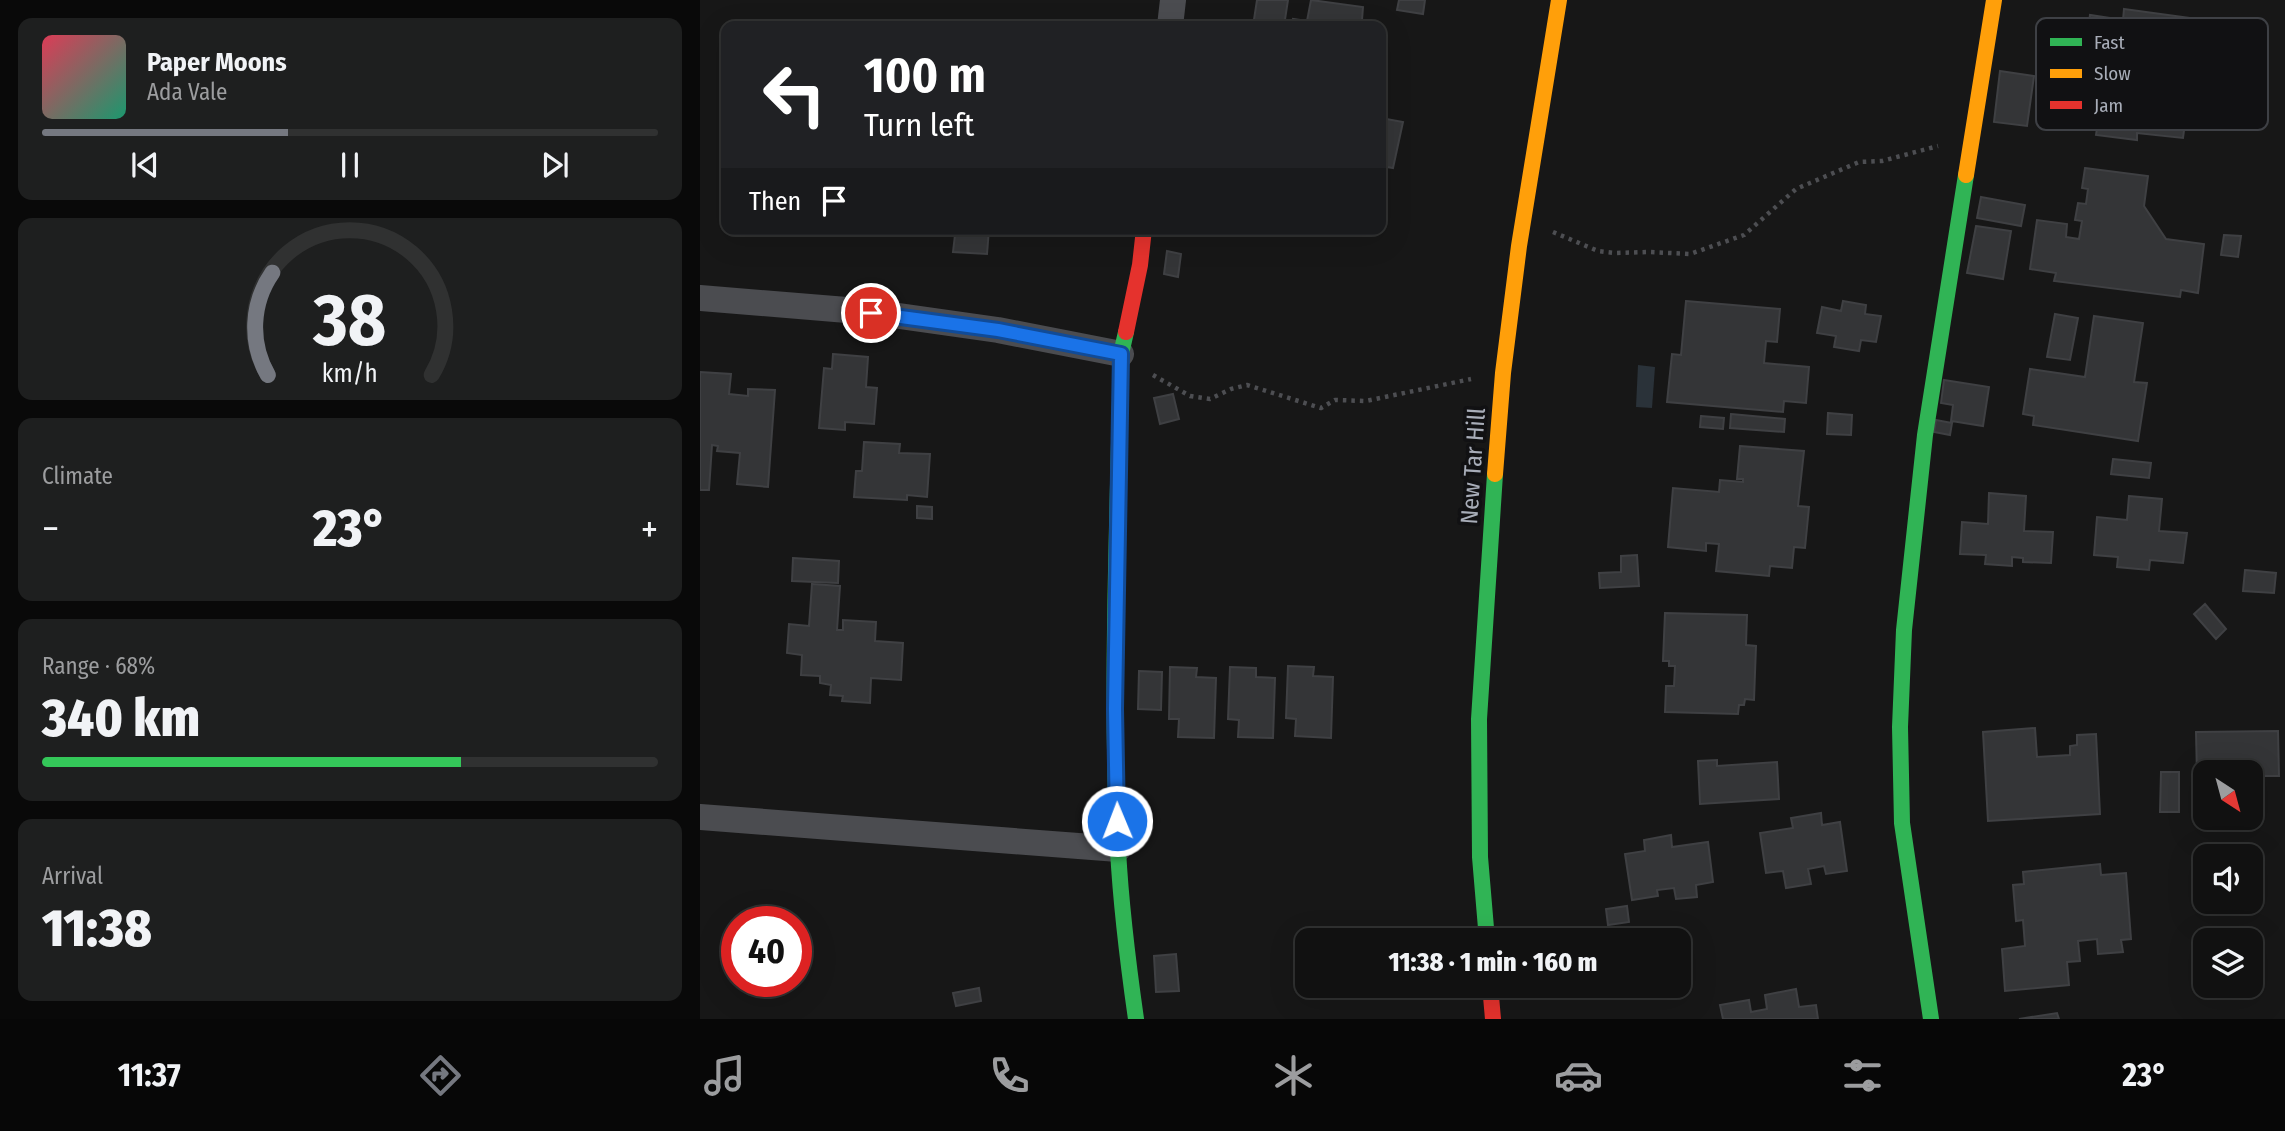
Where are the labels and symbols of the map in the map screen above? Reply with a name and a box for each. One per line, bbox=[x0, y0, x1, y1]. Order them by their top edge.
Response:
legend bbox=[2036, 18, 2268, 130]
text: Fast bbox=[2094, 31, 2125, 54]
text: Slow bbox=[2094, 62, 2131, 85]
text: Jam bbox=[2094, 94, 2123, 117]
pin bbox=[841, 283, 901, 343]
street label: New Tar Hill bbox=[1455, 407, 1491, 525]
north arrow bbox=[2193, 760, 2263, 830]
position arrow bbox=[1080, 784, 1154, 858]
speed limit sign: 40 bbox=[721, 906, 812, 997]

